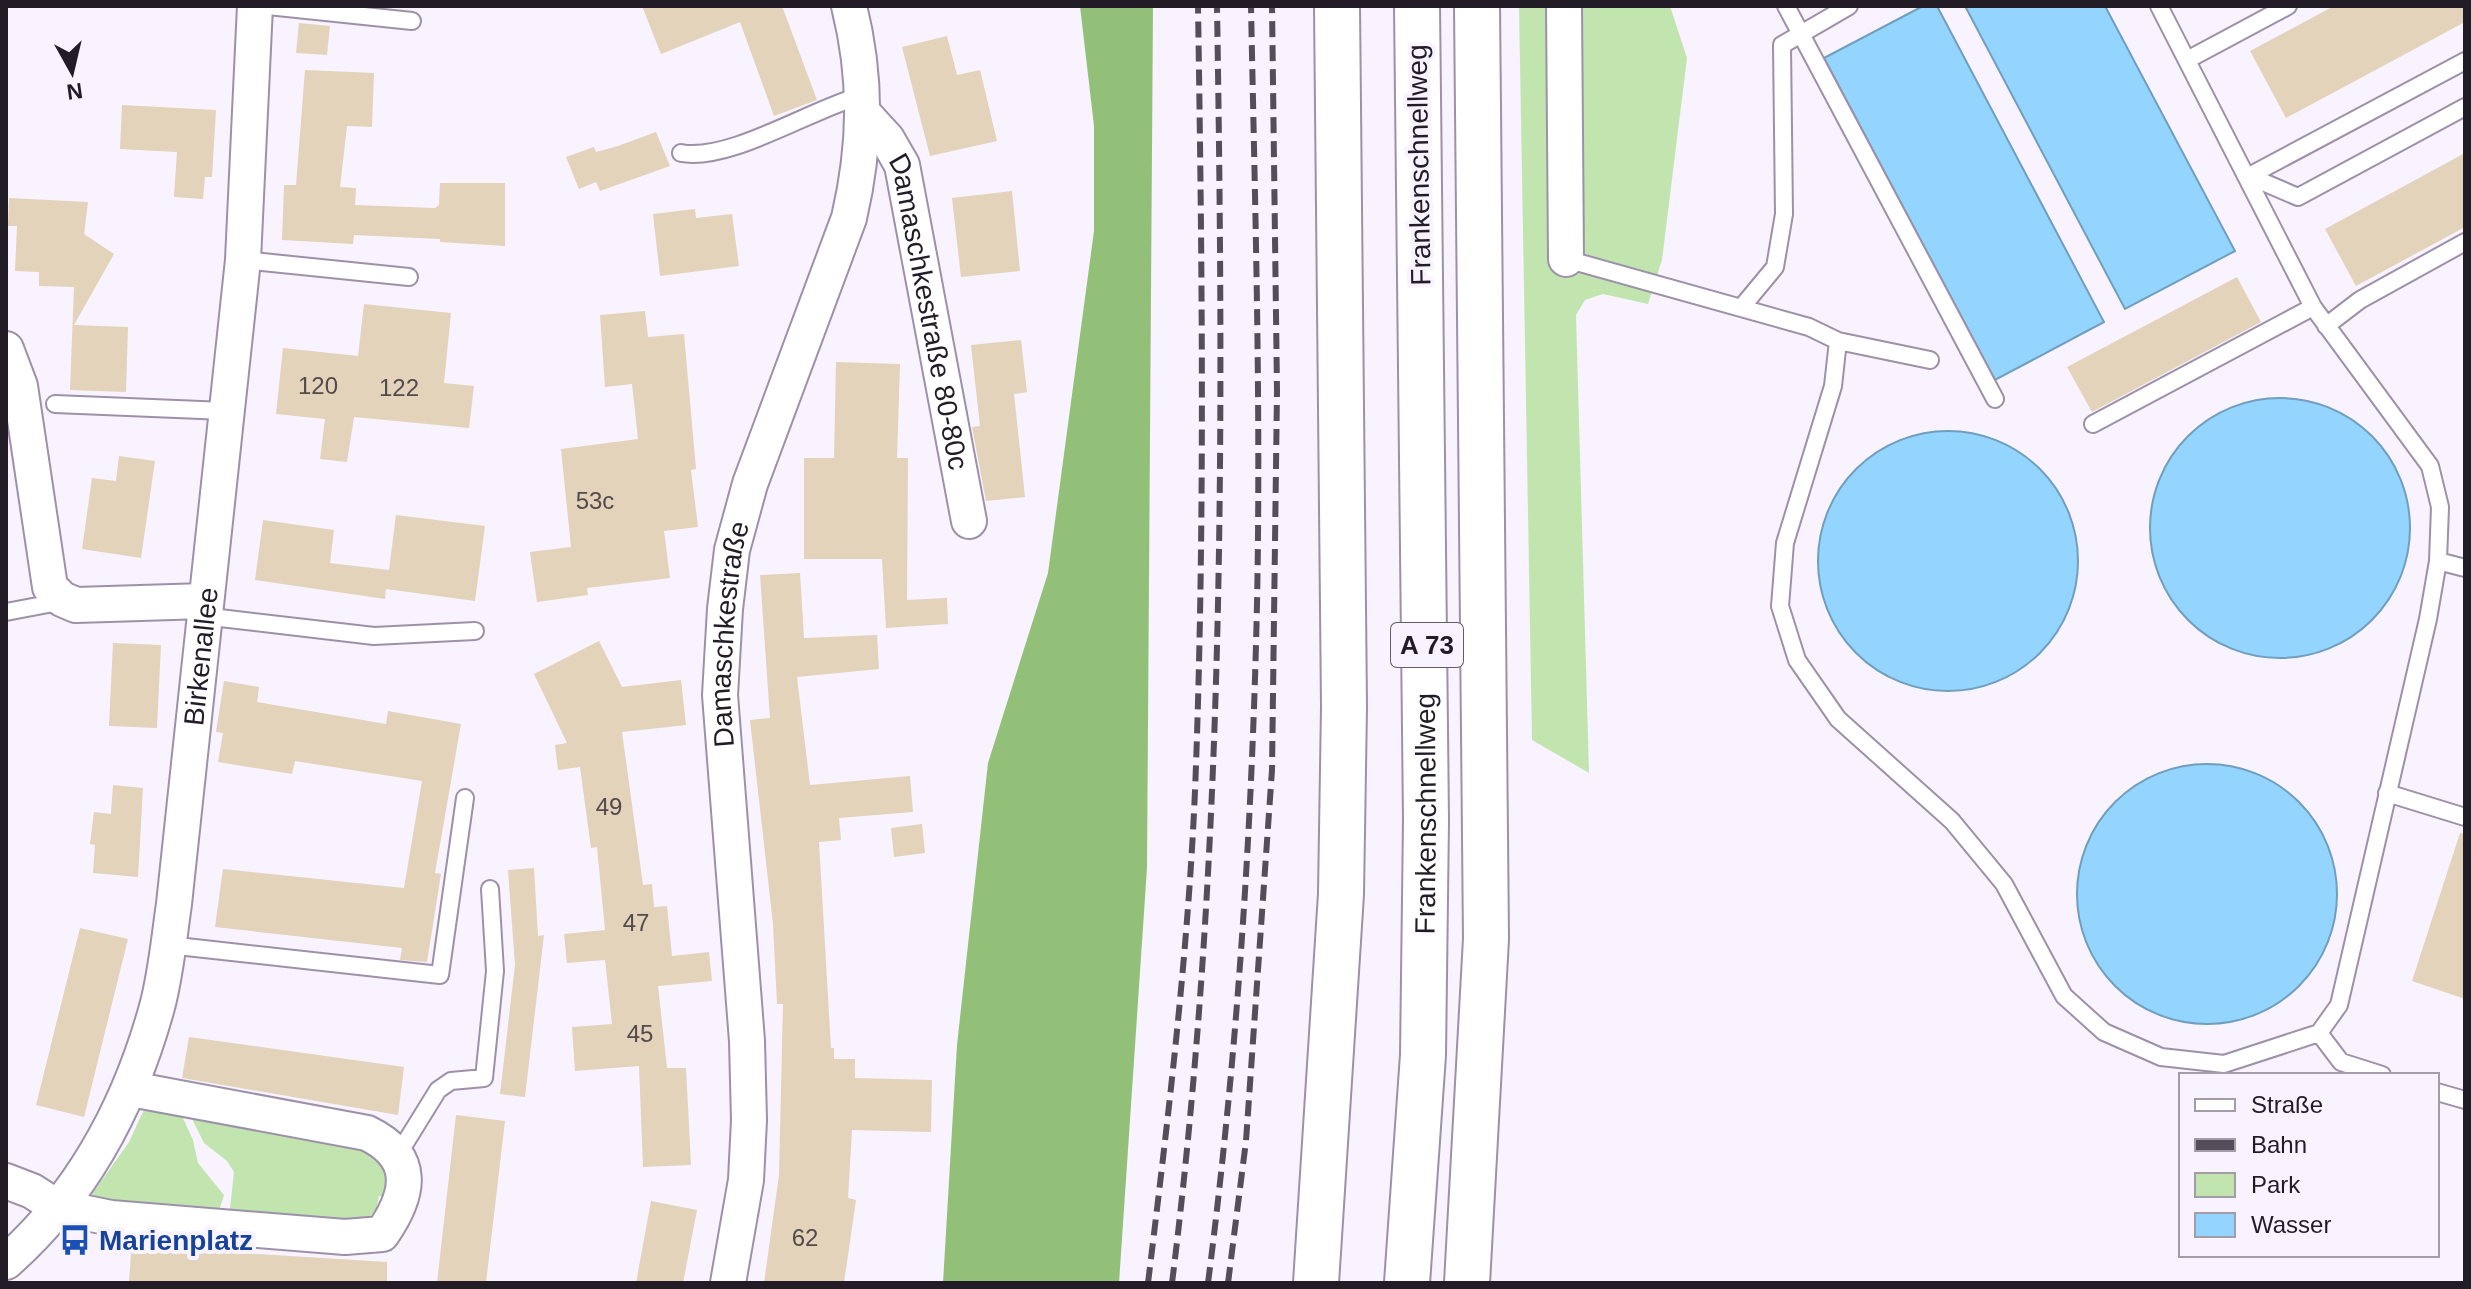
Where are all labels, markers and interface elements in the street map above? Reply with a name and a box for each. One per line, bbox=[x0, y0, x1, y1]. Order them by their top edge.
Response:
north arrow bbox=[32, 32, 112, 112]
street label: Frankenschnellweg bbox=[1401, 44, 1437, 286]
text: N bbox=[65, 78, 84, 105]
street label: Damaschkestraße 80-80c bbox=[883, 148, 975, 472]
house number: 120 bbox=[298, 372, 338, 399]
house number: 122 bbox=[379, 374, 419, 401]
house number: 53c bbox=[576, 487, 614, 514]
street label: Damaschkestraße bbox=[704, 518, 755, 748]
street label: Birkenallee bbox=[178, 586, 223, 727]
road number: A 73 bbox=[1391, 623, 1463, 667]
street label: Frankenschnellweg bbox=[1409, 693, 1442, 934]
house number: 49 bbox=[596, 793, 622, 820]
house number: 47 bbox=[623, 909, 649, 936]
house number: 45 bbox=[627, 1020, 653, 1047]
legend bbox=[2179, 1073, 2439, 1257]
text: Straße bbox=[2251, 1091, 2323, 1118]
text: Bahn bbox=[2251, 1131, 2307, 1158]
text: Park bbox=[2251, 1171, 2301, 1198]
text: Wasser bbox=[2251, 1211, 2331, 1238]
bus stop icon: Marienplatz bbox=[58, 1223, 92, 1257]
house number: 62 bbox=[792, 1224, 818, 1251]
place label: Marienplatz bbox=[99, 1225, 253, 1256]

